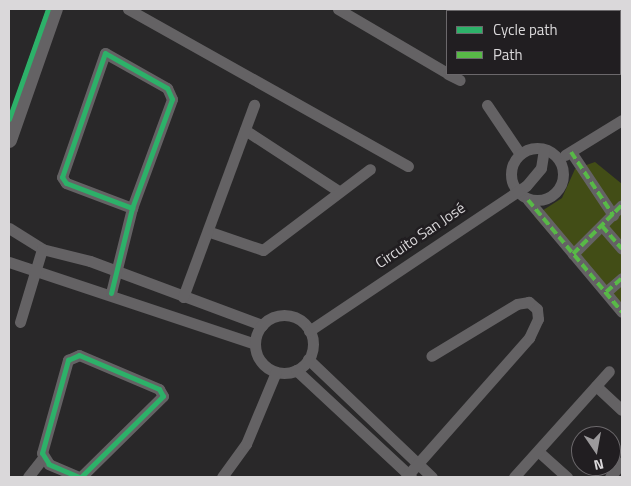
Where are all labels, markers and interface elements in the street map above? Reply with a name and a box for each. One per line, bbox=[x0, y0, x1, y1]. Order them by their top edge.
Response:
legend bbox=[446, 10, 621, 75]
text: Cycle path bbox=[493, 18, 558, 41]
text: Path bbox=[493, 43, 523, 66]
street label: Circuito San José bbox=[372, 198, 468, 272]
north arrow bbox=[571, 426, 621, 476]
text: N bbox=[592, 454, 606, 476]

